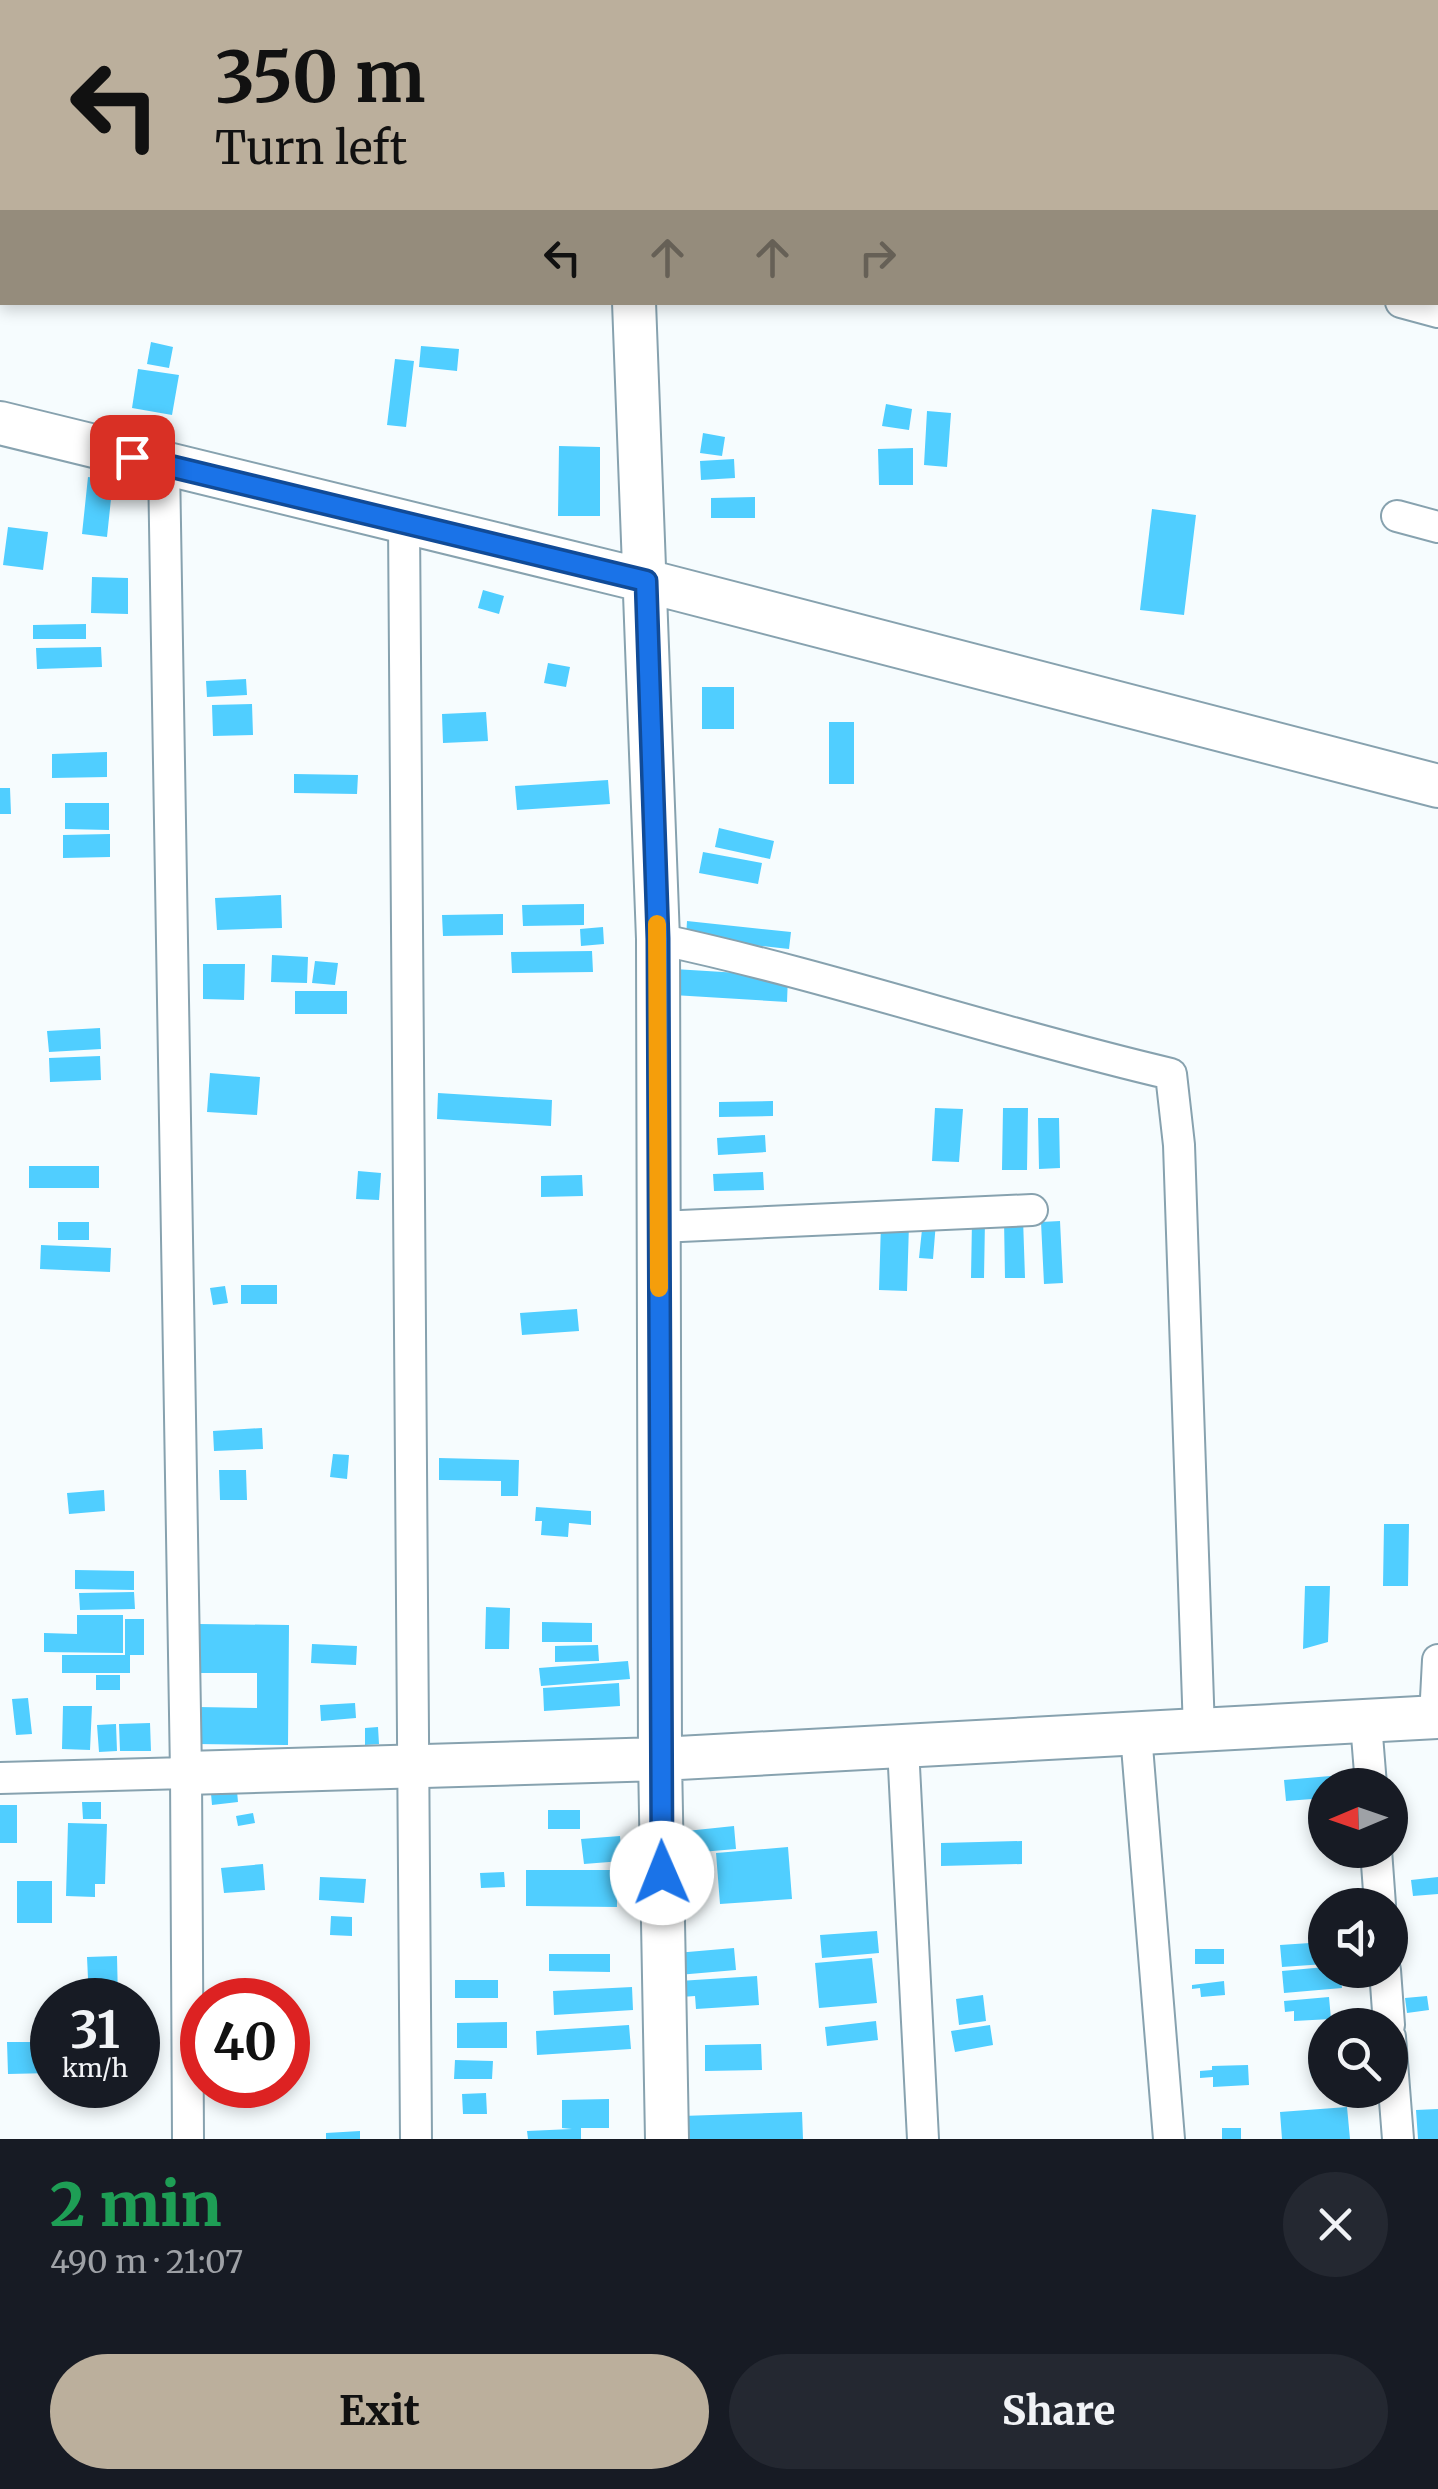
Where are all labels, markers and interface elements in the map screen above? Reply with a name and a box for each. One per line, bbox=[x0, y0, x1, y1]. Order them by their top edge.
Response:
text: 350 m bbox=[215, 33, 425, 121]
icon: left bbox=[50, 40, 180, 170]
text: Turn left bbox=[215, 120, 407, 176]
icon: left bbox=[535, 230, 590, 285]
icon: ahead bbox=[640, 230, 695, 285]
icon: ahead bbox=[745, 230, 800, 285]
icon: right bbox=[850, 230, 905, 285]
pin bbox=[90, 415, 175, 500]
icon: arrive bbox=[105, 430, 160, 485]
north arrow bbox=[1308, 1768, 1408, 1868]
map controls bbox=[1308, 1768, 1408, 2108]
position arrow bbox=[610, 1821, 714, 1925]
button: sound bbox=[1308, 1888, 1408, 1988]
speed limit sign: 40 bbox=[180, 1978, 310, 2108]
text: 31 bbox=[70, 1999, 120, 2062]
button: search bbox=[1308, 2008, 1408, 2108]
text: km/h bbox=[62, 2052, 128, 2084]
text: 2 min bbox=[50, 2167, 222, 2242]
button: close bbox=[1283, 2172, 1388, 2277]
text: 490 m · 21:07 bbox=[50, 2242, 243, 2282]
button: Exit bbox=[50, 2354, 709, 2469]
button: Share bbox=[729, 2354, 1388, 2469]

